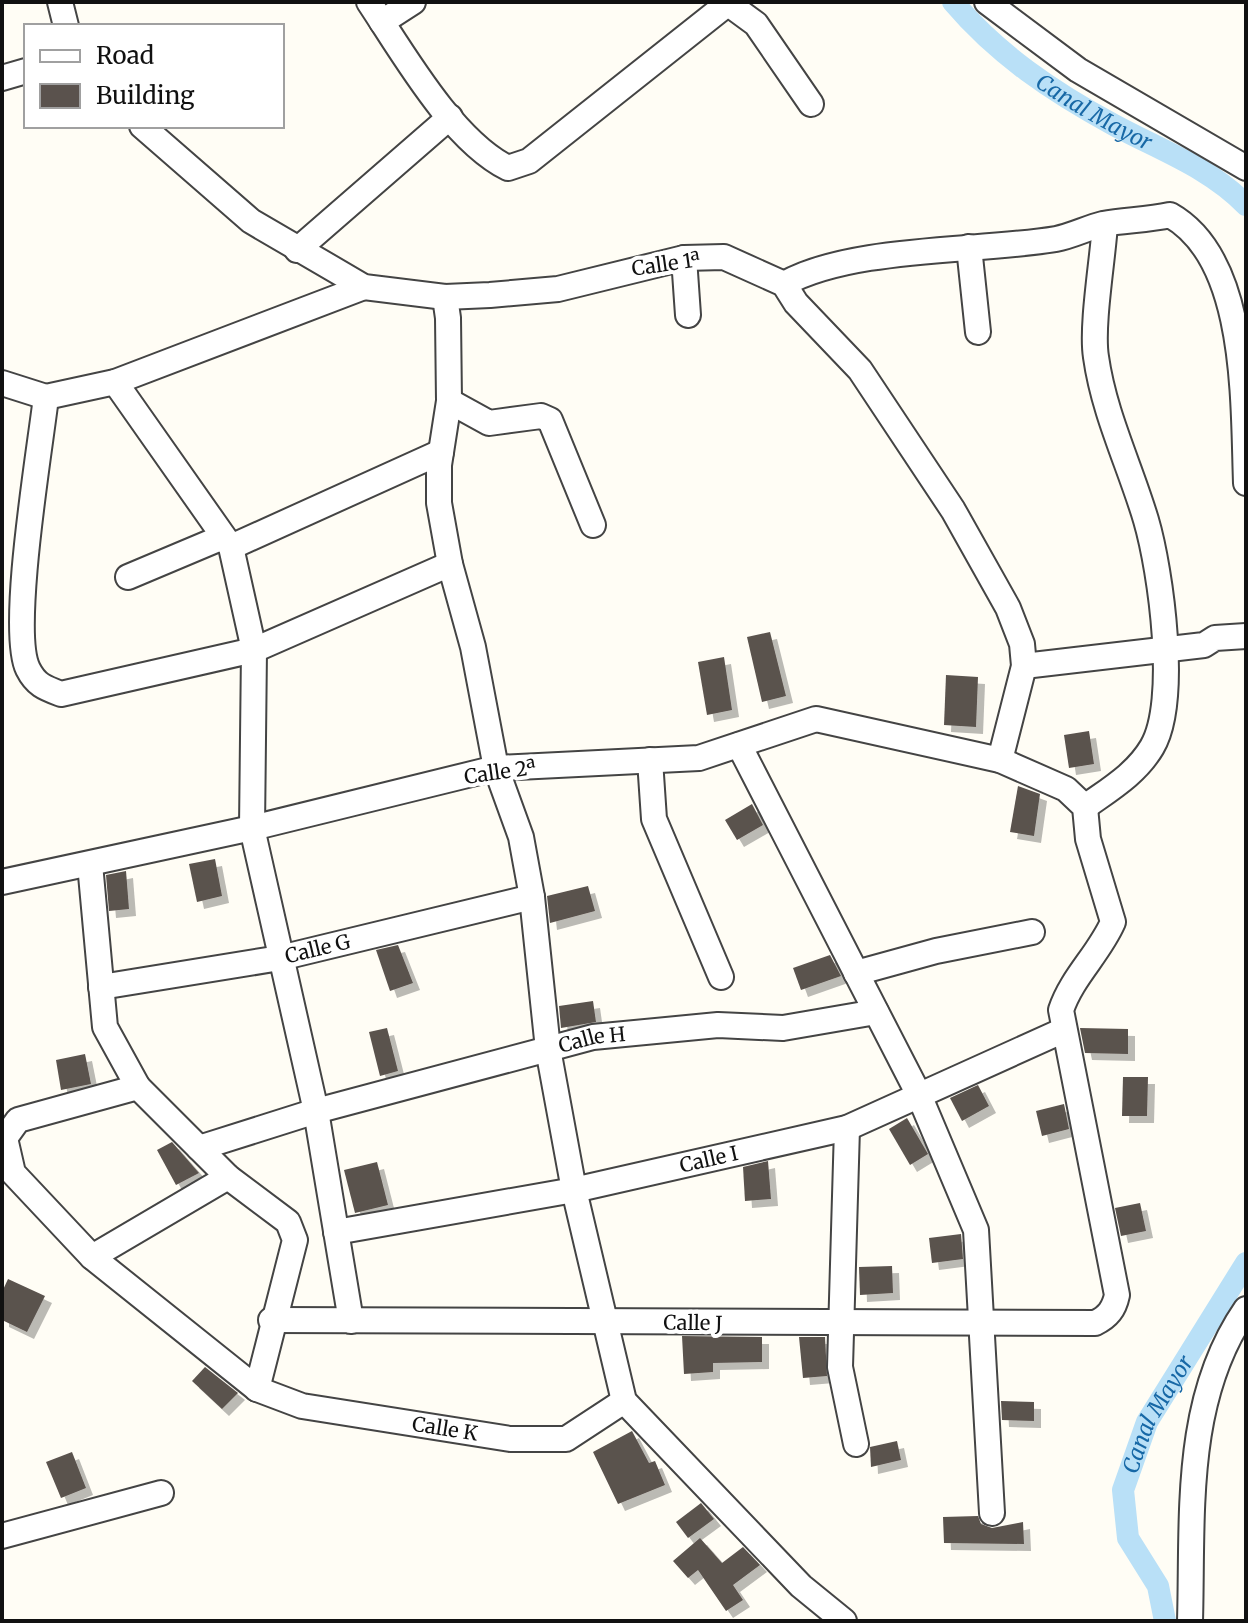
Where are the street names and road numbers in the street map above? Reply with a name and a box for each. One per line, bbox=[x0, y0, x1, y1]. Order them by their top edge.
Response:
street label: Calle 1ª bbox=[630, 246, 702, 281]
street label: Calle 2ª bbox=[462, 754, 538, 789]
street label: Calle G bbox=[282, 928, 353, 968]
street label: Calle H bbox=[556, 1021, 626, 1058]
street label: Calle I bbox=[677, 1140, 740, 1178]
street label: Calle J bbox=[663, 1309, 723, 1336]
street label: Calle K bbox=[410, 1411, 480, 1446]

